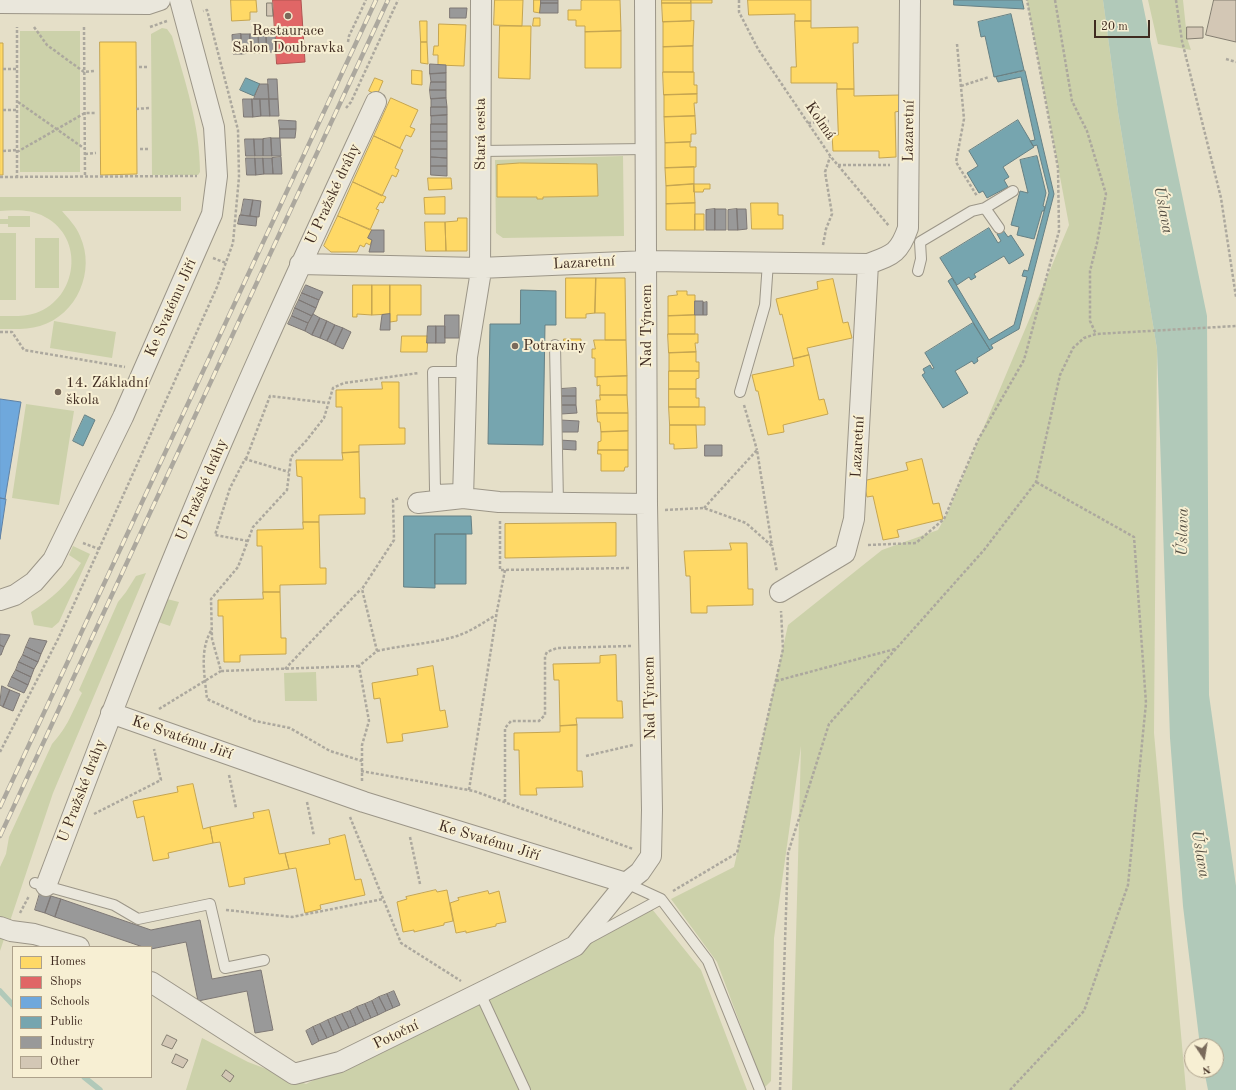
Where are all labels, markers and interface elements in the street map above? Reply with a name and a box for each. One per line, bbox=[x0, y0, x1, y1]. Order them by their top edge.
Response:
marker: Restaurace Salon Doubravka bbox=[283, 11, 293, 21]
scale bar bbox=[1096, 12, 1152, 38]
text: 20 m bbox=[1101, 21, 1128, 33]
place label: Restaurace Salon Doubravka bbox=[232, 22, 344, 57]
street label: Stará cesta bbox=[472, 98, 490, 170]
street label: Kolmá bbox=[801, 98, 839, 144]
street label: Lazaretní bbox=[899, 100, 919, 162]
street label: U Pražské dráhy bbox=[302, 141, 364, 247]
water label: Úslava bbox=[1149, 184, 1177, 236]
street label: Lazaretní bbox=[553, 252, 615, 274]
street label: Ke Svatému Jiří bbox=[141, 256, 201, 360]
street label: Nad Týncem bbox=[638, 284, 656, 368]
place label: Potraviny bbox=[523, 337, 586, 355]
marker: Potraviny bbox=[510, 341, 520, 351]
place label: 14. Základní škola bbox=[66, 374, 148, 409]
marker: 14. Základní škola bbox=[53, 387, 63, 397]
street label: Lazaretní bbox=[847, 416, 869, 478]
street label: U Pražské dráhy bbox=[172, 436, 232, 544]
water label: Úslava bbox=[1173, 508, 1193, 556]
street label: Nad Týncem bbox=[640, 656, 660, 740]
street label: Ke Svatému Jiří bbox=[129, 712, 235, 764]
street label: U Pražské dráhy bbox=[54, 737, 110, 845]
street label: Ke Svatému Jiří bbox=[436, 817, 542, 865]
water label: Úslava bbox=[1186, 829, 1214, 879]
legend bbox=[12, 946, 152, 1078]
text: Homes bbox=[50, 956, 86, 968]
text: Shops bbox=[50, 976, 81, 988]
text: Schools bbox=[50, 996, 90, 1008]
text: Public bbox=[50, 1016, 82, 1028]
street label: Potoční bbox=[370, 1016, 422, 1054]
text: Industry bbox=[50, 1036, 95, 1048]
north arrow bbox=[1184, 1038, 1224, 1078]
text: Other bbox=[50, 1056, 80, 1068]
text: N bbox=[1201, 1063, 1212, 1076]

